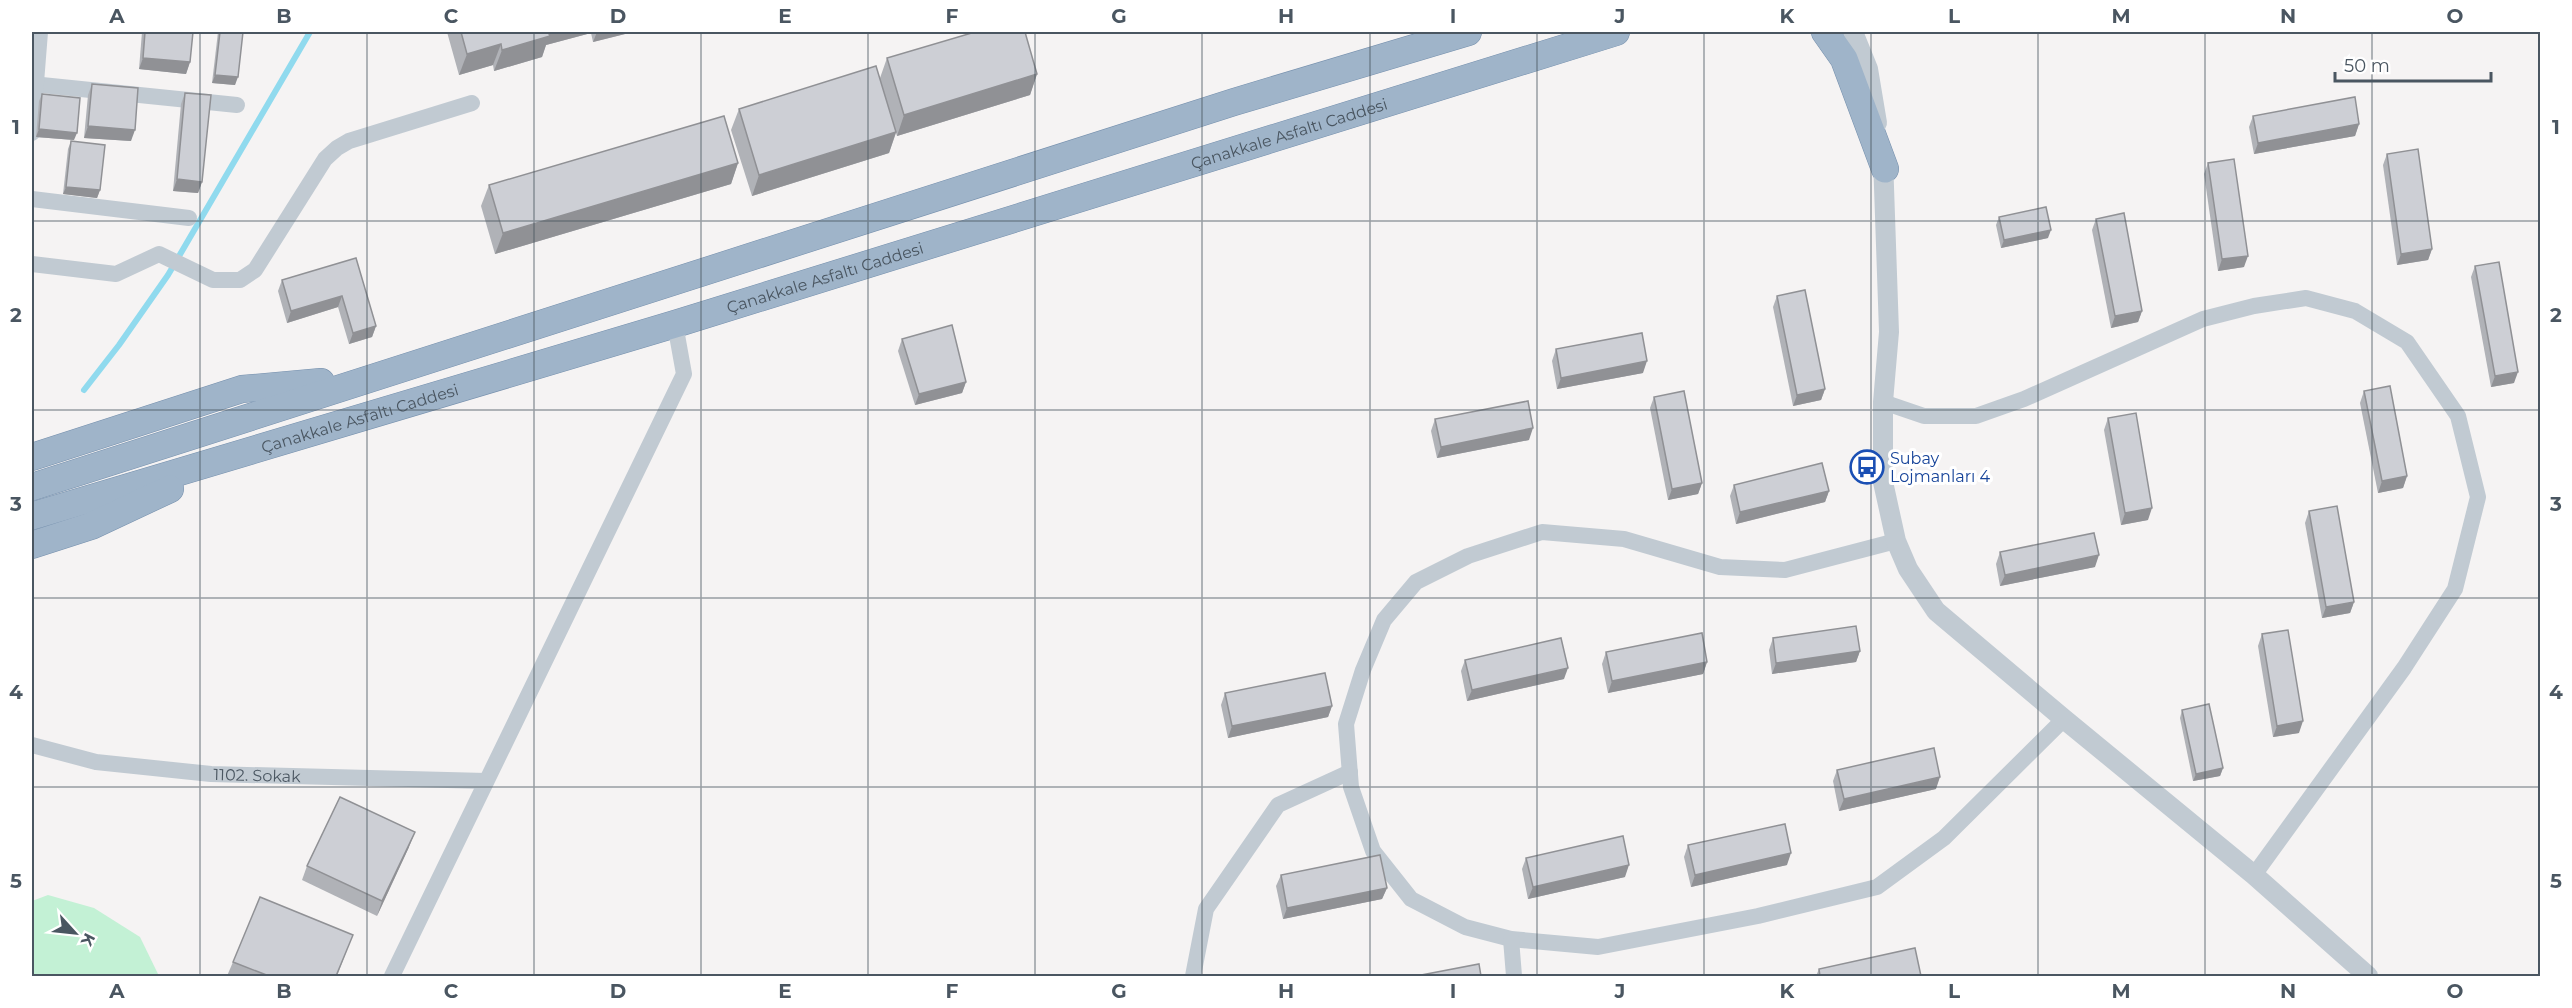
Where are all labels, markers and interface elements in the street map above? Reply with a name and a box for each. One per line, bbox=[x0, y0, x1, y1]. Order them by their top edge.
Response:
text: A bbox=[108, 4, 125, 28]
text: B bbox=[276, 4, 292, 28]
text: C bbox=[444, 4, 459, 28]
text: D bbox=[610, 4, 626, 28]
text: E bbox=[778, 4, 792, 28]
text: F bbox=[946, 4, 959, 28]
text: G bbox=[1111, 4, 1127, 28]
text: H bbox=[1278, 4, 1294, 28]
text: I bbox=[1450, 4, 1456, 28]
text: J bbox=[1614, 4, 1625, 28]
text: K bbox=[1780, 4, 1796, 28]
text: L bbox=[1948, 4, 1960, 28]
text: M bbox=[2111, 4, 2131, 28]
text: N bbox=[2280, 4, 2296, 28]
text: O bbox=[2447, 4, 2464, 28]
scale bar bbox=[2335, 45, 2491, 83]
text: 50 m bbox=[2344, 55, 2390, 77]
street label: Çanakkale Asfaltı Caddesi bbox=[1188, 94, 1390, 173]
text: 1 bbox=[12, 115, 20, 139]
text: 1 bbox=[2552, 115, 2560, 139]
street label: Çanakkale Asfaltı Caddesi bbox=[724, 238, 926, 317]
text: 2 bbox=[10, 303, 22, 327]
text: 2 bbox=[2550, 303, 2562, 327]
street label: Çanakkale Asfaltı Caddesi bbox=[259, 380, 461, 457]
bus stop icon: Subay Lojmanları 4 bbox=[1849, 449, 1885, 485]
place label: Subay Lojmanları 4 bbox=[1890, 449, 1990, 486]
text: 3 bbox=[9, 492, 22, 516]
text: 3 bbox=[2549, 492, 2562, 516]
text: 4 bbox=[9, 680, 23, 704]
text: 4 bbox=[2549, 680, 2563, 704]
street label: 1102. Sokak bbox=[213, 765, 301, 786]
text: 5 bbox=[10, 869, 22, 893]
text: 5 bbox=[2550, 869, 2562, 893]
north arrow bbox=[45, 903, 105, 963]
text: K bbox=[76, 930, 99, 950]
text: A bbox=[108, 979, 125, 1003]
text: B bbox=[276, 979, 292, 1003]
text: C bbox=[444, 979, 459, 1003]
text: D bbox=[610, 979, 626, 1003]
text: E bbox=[778, 979, 792, 1003]
text: F bbox=[946, 979, 959, 1003]
text: G bbox=[1111, 979, 1127, 1003]
text: H bbox=[1278, 979, 1294, 1003]
text: I bbox=[1450, 979, 1456, 1003]
text: J bbox=[1614, 979, 1625, 1003]
text: K bbox=[1780, 979, 1796, 1003]
text: L bbox=[1948, 979, 1960, 1003]
text: M bbox=[2111, 979, 2131, 1003]
text: N bbox=[2280, 979, 2296, 1003]
text: O bbox=[2447, 979, 2464, 1003]

